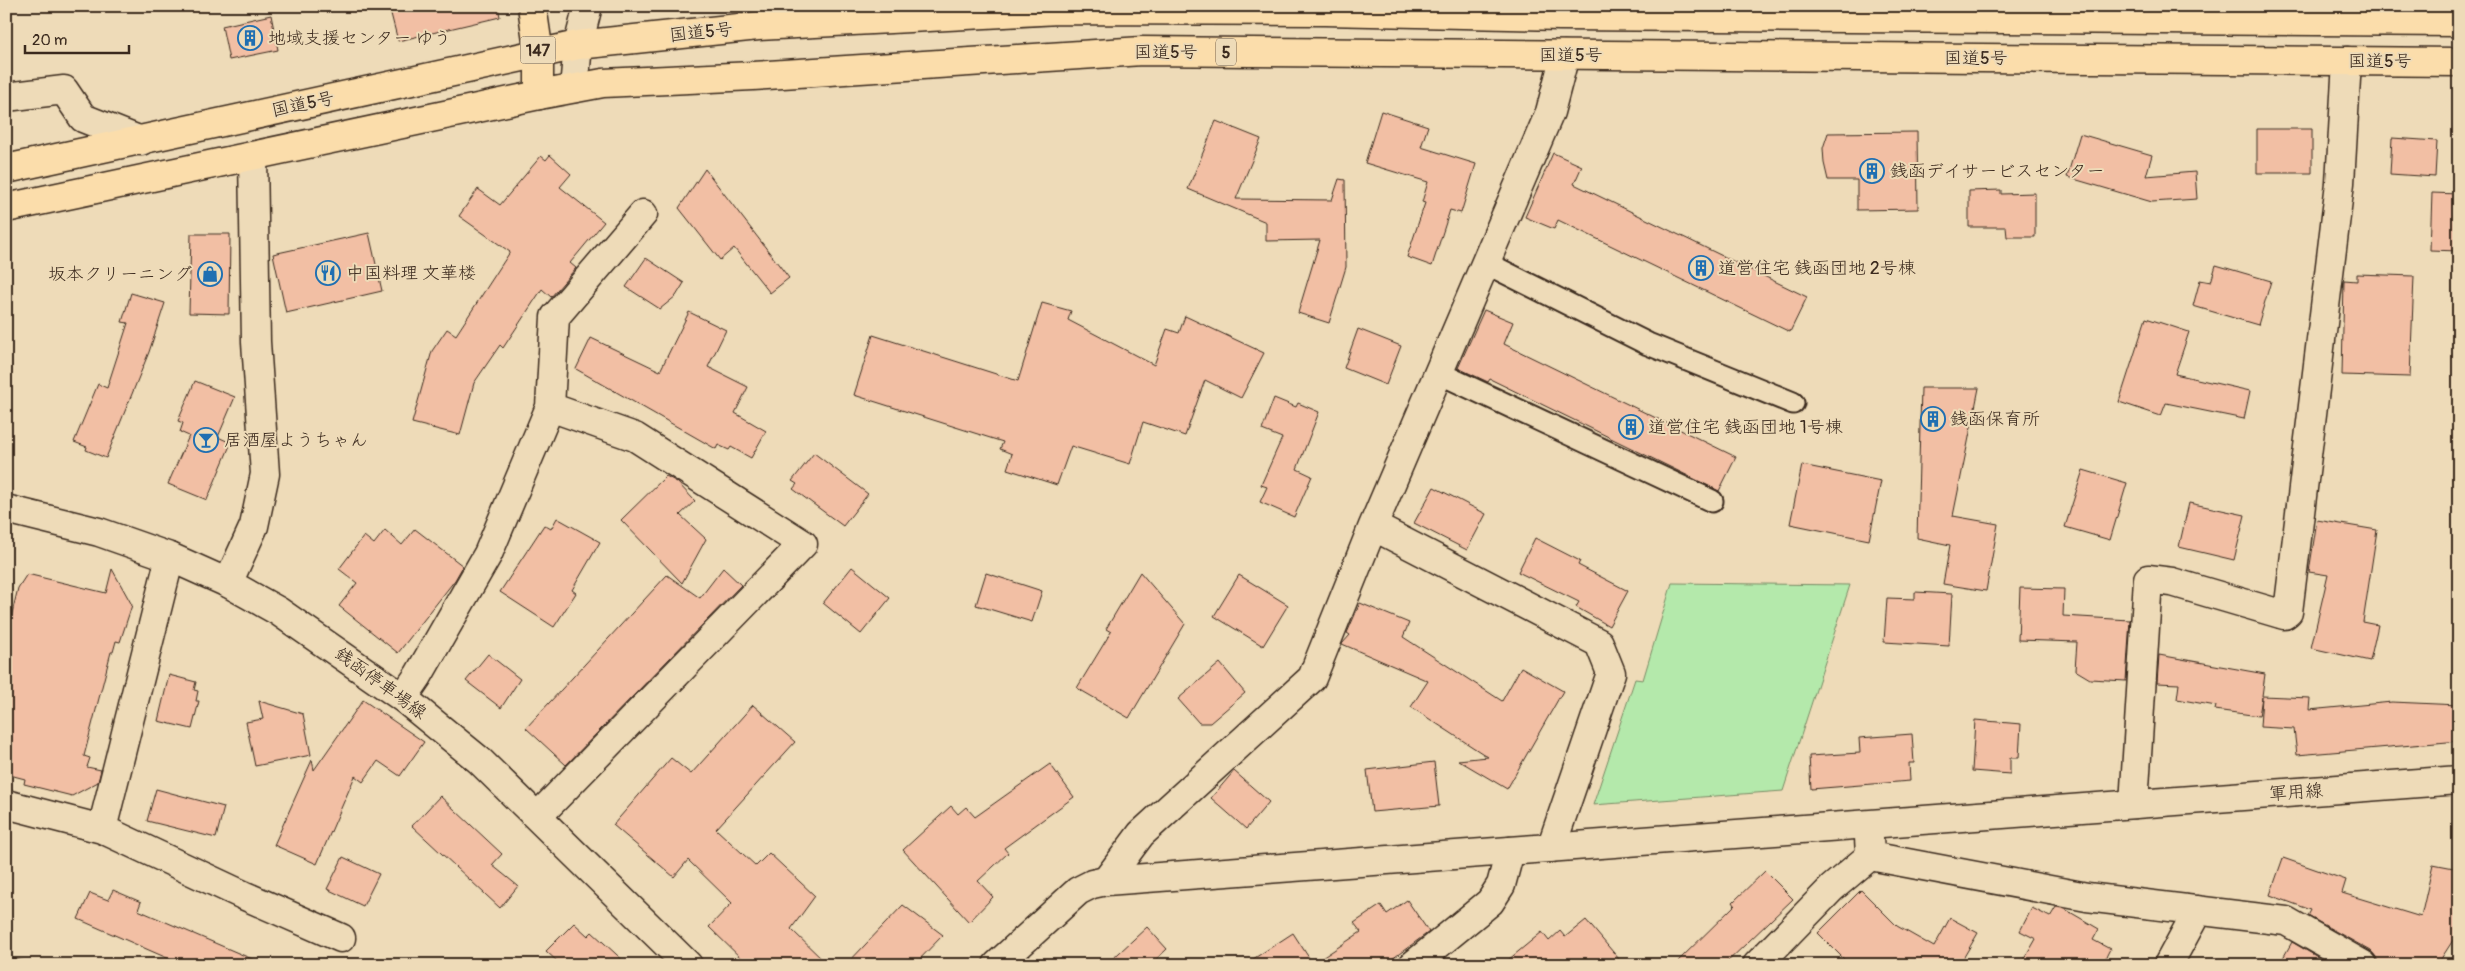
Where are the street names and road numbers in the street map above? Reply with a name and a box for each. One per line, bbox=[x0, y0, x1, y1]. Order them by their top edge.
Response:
street label: 国道5号 bbox=[668, 18, 734, 47]
road number: 147 bbox=[520, 36, 556, 64]
road number: 5 bbox=[1216, 38, 1236, 66]
street label: 国道5号 bbox=[1134, 41, 1198, 64]
street label: 国道5号 bbox=[1539, 44, 1603, 67]
street label: 国道5号 bbox=[1944, 47, 2008, 70]
street label: 国道5号 bbox=[2348, 50, 2412, 73]
street label: 国道5号 bbox=[270, 87, 337, 122]
street label: 銭函停車場線 bbox=[330, 642, 431, 724]
street label: 軍用線 bbox=[2268, 779, 2324, 806]

